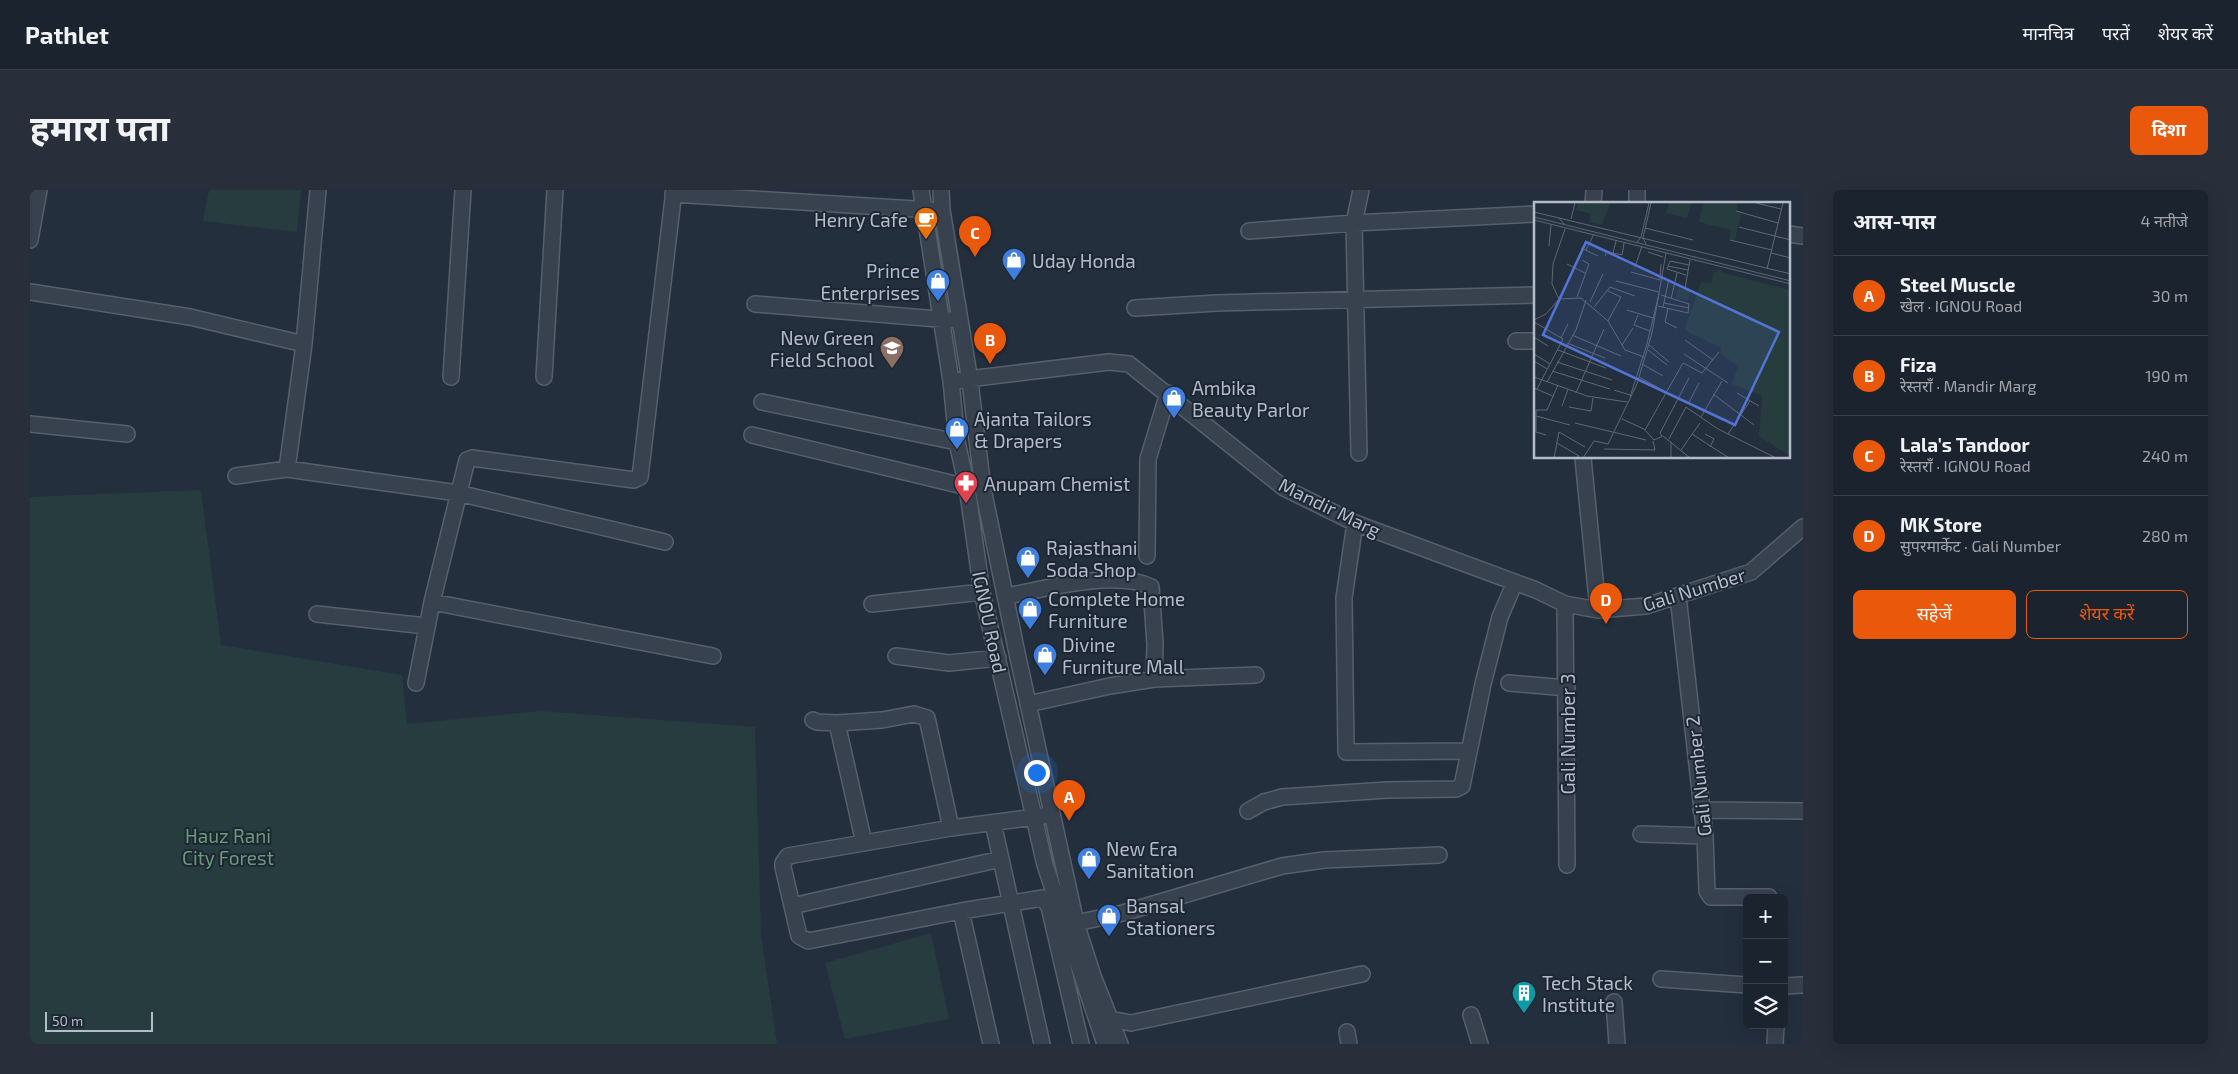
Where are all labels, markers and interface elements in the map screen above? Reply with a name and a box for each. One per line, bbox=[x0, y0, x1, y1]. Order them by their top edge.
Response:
text: Pathlet bbox=[25, 20, 109, 49]
text: मानचित्र bbox=[2022, 22, 2074, 44]
text: परतें bbox=[2102, 22, 2130, 44]
text: शेयर करें bbox=[2158, 22, 2213, 44]
text: हमारा पता bbox=[30, 106, 170, 148]
button: दिशा bbox=[2130, 106, 2208, 155]
inset map bbox=[1534, 202, 1790, 459]
cafe icon: Henry Cafe bbox=[913, 206, 939, 240]
place label: Henry Cafe bbox=[814, 208, 908, 231]
text: आस-पास bbox=[1853, 208, 1936, 233]
text: 4 नतीजे bbox=[2141, 211, 2188, 230]
pin: C bbox=[959, 216, 991, 257]
shop icon: Uday Honda bbox=[1001, 247, 1027, 281]
place label: Uday Honda bbox=[1032, 249, 1136, 272]
place label: Prince Enterprises bbox=[820, 259, 920, 304]
shop icon: Prince Enterprises bbox=[925, 268, 951, 302]
text: Steel Muscle bbox=[1900, 273, 2016, 296]
text: A bbox=[1864, 286, 1874, 305]
text: 30 m bbox=[2152, 286, 2188, 305]
text: खेल · IGNOU Road bbox=[1900, 296, 2022, 315]
pin: B bbox=[974, 323, 1006, 364]
place label: New Green Field School bbox=[770, 326, 874, 371]
school or university icon: New Green Field School bbox=[879, 335, 905, 369]
text: Fiza bbox=[1900, 353, 1937, 376]
text: B bbox=[1864, 366, 1874, 385]
text: 190 m bbox=[2145, 366, 2188, 385]
place label: Ambika Beauty Parlor bbox=[1192, 376, 1310, 421]
text: रेस्तराँ · Mandir Marg bbox=[1900, 376, 2036, 395]
shop icon: Ambika Beauty Parlor bbox=[1161, 385, 1187, 419]
place label: Ajanta Tailors & Drapers bbox=[974, 407, 1092, 452]
shop icon: Ajanta Tailors & Drapers bbox=[944, 416, 970, 450]
text: Lala's Tandoor bbox=[1900, 433, 2030, 456]
text: C bbox=[1864, 446, 1874, 465]
text: 240 m bbox=[2142, 446, 2188, 465]
text: रेस्तराँ · IGNOU Road bbox=[1900, 456, 2031, 475]
pharmacy icon: Anupam Chemist bbox=[953, 470, 979, 504]
place label: Anupam Chemist bbox=[984, 472, 1130, 495]
street label: Mandir Marg bbox=[1275, 472, 1385, 542]
text: MK Store bbox=[1900, 513, 1982, 536]
text: D bbox=[1864, 526, 1874, 545]
text: 280 m bbox=[2142, 526, 2188, 545]
place label: Rajasthani Soda Shop bbox=[1046, 536, 1137, 581]
text: सुपरमार्केट · Gali Number bbox=[1900, 536, 2061, 555]
shop icon: Rajasthani Soda Shop bbox=[1015, 545, 1041, 579]
street label: Gali Number bbox=[1640, 562, 1749, 616]
street label: IGNOU Road bbox=[968, 569, 1012, 675]
pin: D bbox=[1590, 583, 1622, 624]
place label: Complete Home Furniture bbox=[1048, 587, 1185, 632]
button: सहेजें bbox=[1853, 590, 2016, 639]
button: शेयर करें bbox=[2026, 590, 2188, 639]
shop icon: Complete Home Furniture bbox=[1017, 596, 1043, 630]
place label: Divine Furniture Mall bbox=[1062, 633, 1185, 678]
shop icon: Divine Furniture Mall bbox=[1032, 642, 1058, 676]
street label: Gali Number 3 bbox=[1556, 674, 1579, 794]
street label: Gali Number 2 bbox=[1680, 715, 1716, 837]
your location bbox=[1024, 760, 1050, 786]
pin: A bbox=[1053, 780, 1085, 821]
park label: Hauz Rani City Forest bbox=[182, 824, 274, 869]
place label: New Era Sanitation bbox=[1106, 837, 1194, 882]
shop icon: New Era Sanitation bbox=[1076, 846, 1102, 880]
place label: Bansal Stationers bbox=[1126, 894, 1215, 939]
map controls bbox=[1743, 894, 1788, 1029]
button: + bbox=[1743, 894, 1788, 939]
shop icon: Bansal Stationers bbox=[1096, 903, 1122, 937]
button: − bbox=[1743, 939, 1788, 984]
place label: Tech Stack Institute bbox=[1542, 971, 1633, 1016]
building icon: Tech Stack Institute bbox=[1511, 980, 1537, 1014]
button: layers bbox=[1743, 984, 1788, 1029]
scale bar bbox=[45, 1009, 152, 1032]
text: 50 m bbox=[52, 1012, 83, 1029]

